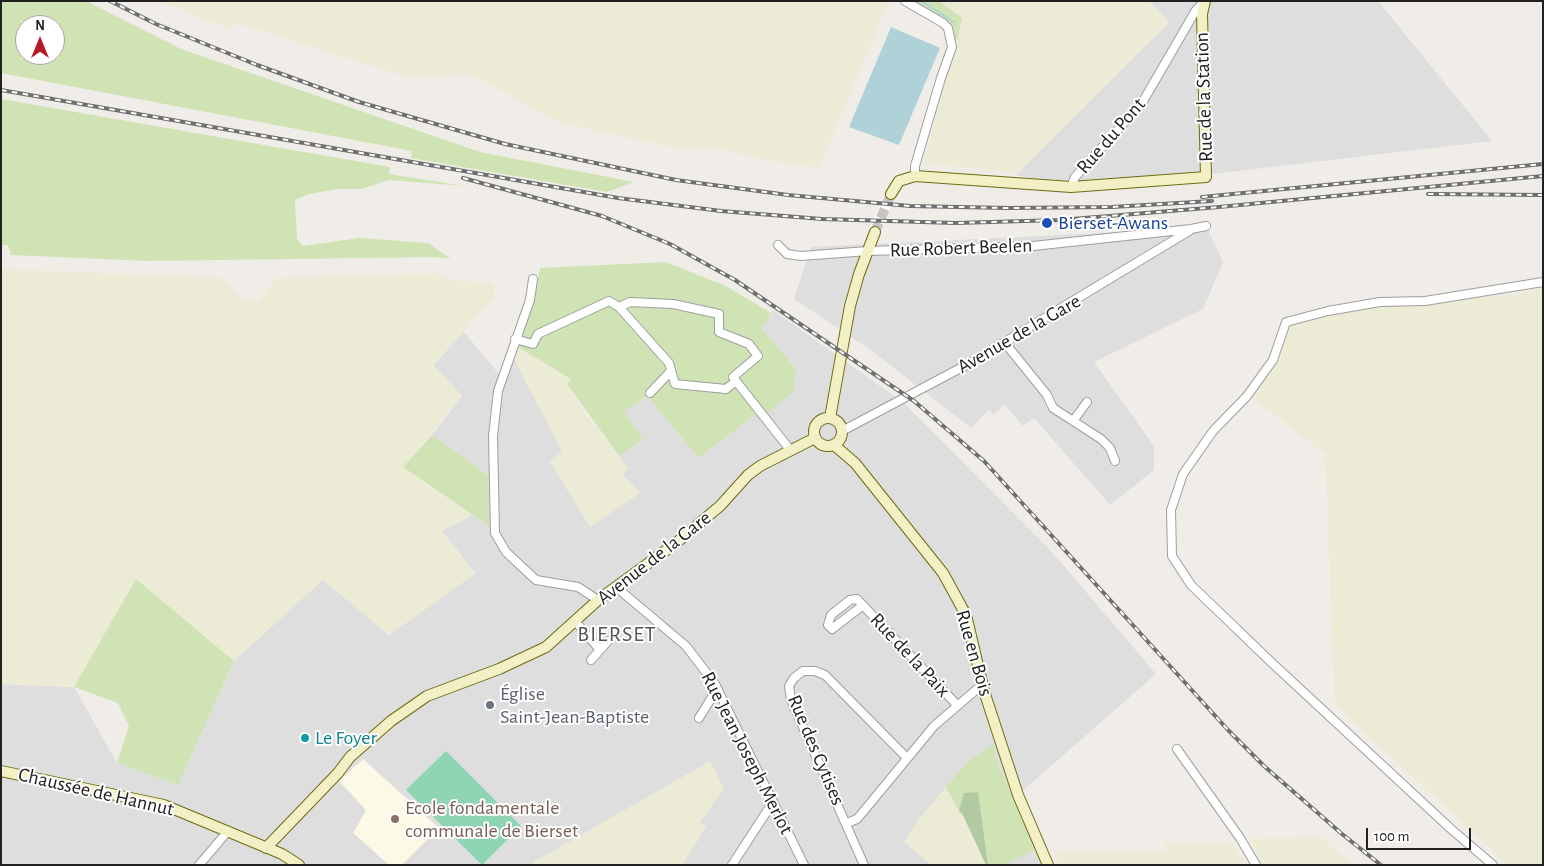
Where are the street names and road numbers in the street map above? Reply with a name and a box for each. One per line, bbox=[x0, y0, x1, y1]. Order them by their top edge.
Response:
street label: Rue de la Station bbox=[1190, 32, 1218, 162]
street label: Rue du Pont bbox=[1071, 93, 1151, 179]
street label: Rue Robert Beelen bbox=[889, 234, 1033, 262]
street label: Avenue de la Gare bbox=[953, 289, 1085, 379]
street label: Avenue de la Gare bbox=[592, 506, 716, 610]
street label: Rue en Bois bbox=[950, 607, 998, 699]
street label: Rue de la Paix bbox=[865, 608, 955, 702]
street label: Rue Jean Joseph Merlot bbox=[696, 668, 798, 838]
street label: Rue des Cytises bbox=[782, 691, 850, 809]
street label: Chaussée de Hannut bbox=[16, 762, 176, 822]

